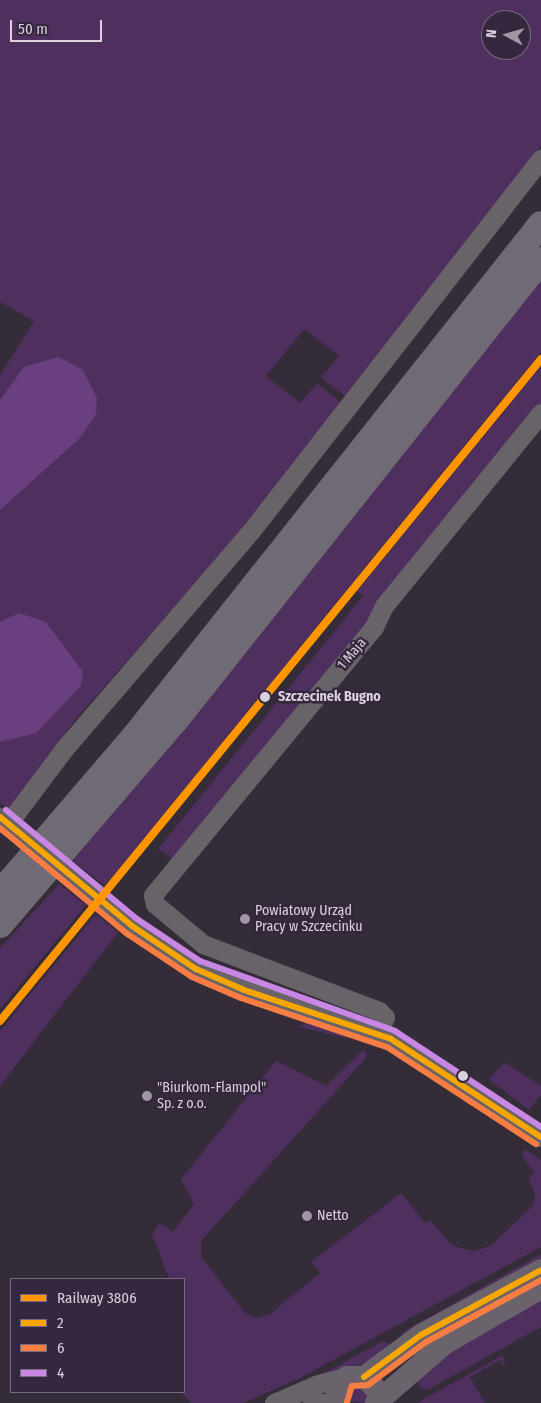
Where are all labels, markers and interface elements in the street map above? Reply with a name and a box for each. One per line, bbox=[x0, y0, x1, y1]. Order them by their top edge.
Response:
scale bar bbox=[12, 10, 105, 42]
north arrow bbox=[481, 10, 531, 60]
text: 50 m bbox=[18, 20, 48, 38]
text: N bbox=[483, 28, 500, 39]
street label: 1 Maja bbox=[334, 635, 370, 673]
marker: Szczecinek Bugno bbox=[256, 688, 274, 706]
place label: Szczecinek Bugno bbox=[278, 689, 381, 705]
place label: Powiatowy Urząd Pracy w Szczecinku bbox=[255, 903, 363, 936]
marker: Powiatowy Urząd Pracy w Szczecinku bbox=[239, 913, 251, 925]
unlabelled marker bbox=[458, 1071, 468, 1081]
place label: "Biurkom-Flampol" Sp. z o.o. bbox=[157, 1080, 266, 1112]
marker: "Biurkom-Flampol" Sp. z o.o. bbox=[141, 1090, 153, 1102]
place label: Netto bbox=[317, 1208, 349, 1224]
marker: Netto bbox=[301, 1210, 313, 1222]
legend bbox=[10, 1278, 185, 1393]
text: Railway 3806 bbox=[57, 1289, 137, 1307]
text: 2 bbox=[57, 1314, 64, 1332]
text: 6 bbox=[57, 1339, 64, 1357]
text: 4 bbox=[57, 1364, 64, 1382]

